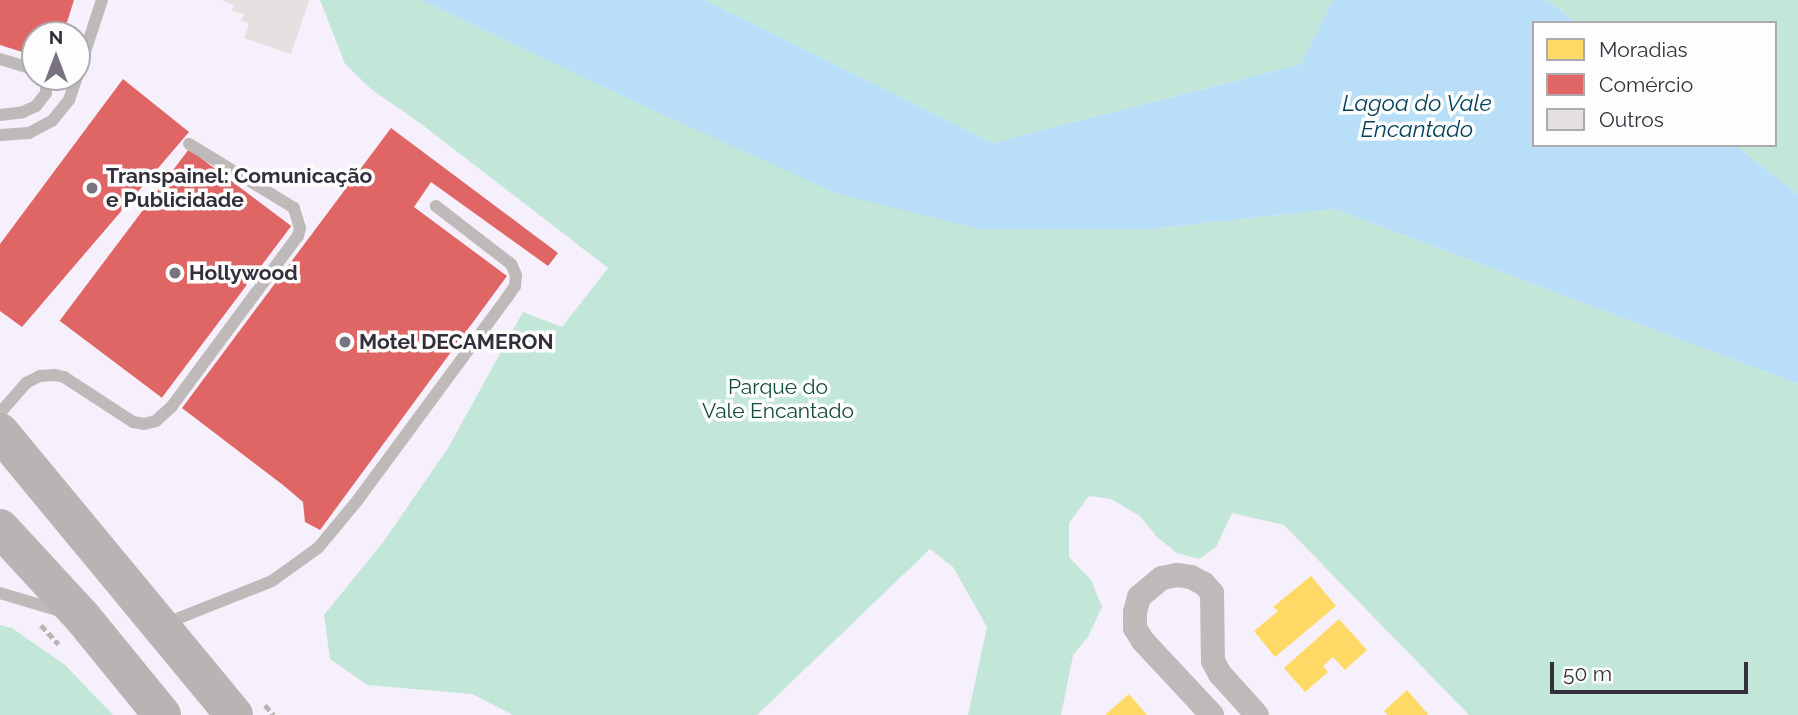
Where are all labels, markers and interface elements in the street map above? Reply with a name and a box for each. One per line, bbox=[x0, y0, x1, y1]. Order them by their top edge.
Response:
north arrow bbox=[21, 21, 91, 91]
legend bbox=[1532, 21, 1777, 147]
text: N bbox=[49, 26, 63, 48]
text: Moradias bbox=[1599, 37, 1688, 62]
text: Comércio bbox=[1599, 72, 1693, 97]
water label: Lagoa do Vale Encantado bbox=[1342, 89, 1492, 143]
text: Outros bbox=[1599, 107, 1664, 132]
place label: Transpainel: Comunicação e Publicidade bbox=[106, 163, 372, 213]
marker: Transpainel: Comunicação e Publicidade bbox=[84, 180, 100, 196]
place label: Hollywood bbox=[189, 260, 298, 286]
marker: Hollywood bbox=[167, 265, 183, 281]
place label: Motel DECAMERON bbox=[359, 329, 554, 355]
marker: Motel DECAMERON bbox=[337, 334, 353, 350]
park label: Parque do Vale Encantado bbox=[702, 374, 854, 424]
scale bar bbox=[1553, 648, 1751, 692]
text: 50 m bbox=[1563, 661, 1612, 686]

